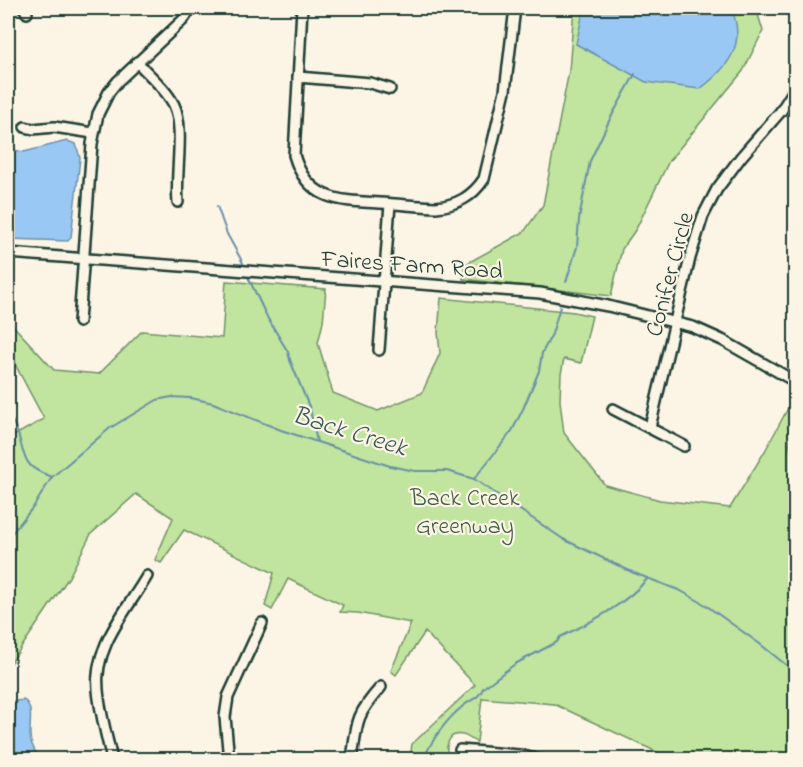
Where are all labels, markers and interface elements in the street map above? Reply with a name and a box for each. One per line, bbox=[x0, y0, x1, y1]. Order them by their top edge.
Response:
street label: Conifer Circle bbox=[638, 208, 705, 341]
street label: Faires Farm Road bbox=[319, 243, 504, 290]
water label: Back Creek bbox=[287, 397, 413, 469]
park label: Back Creek Greenway bbox=[410, 482, 520, 546]

